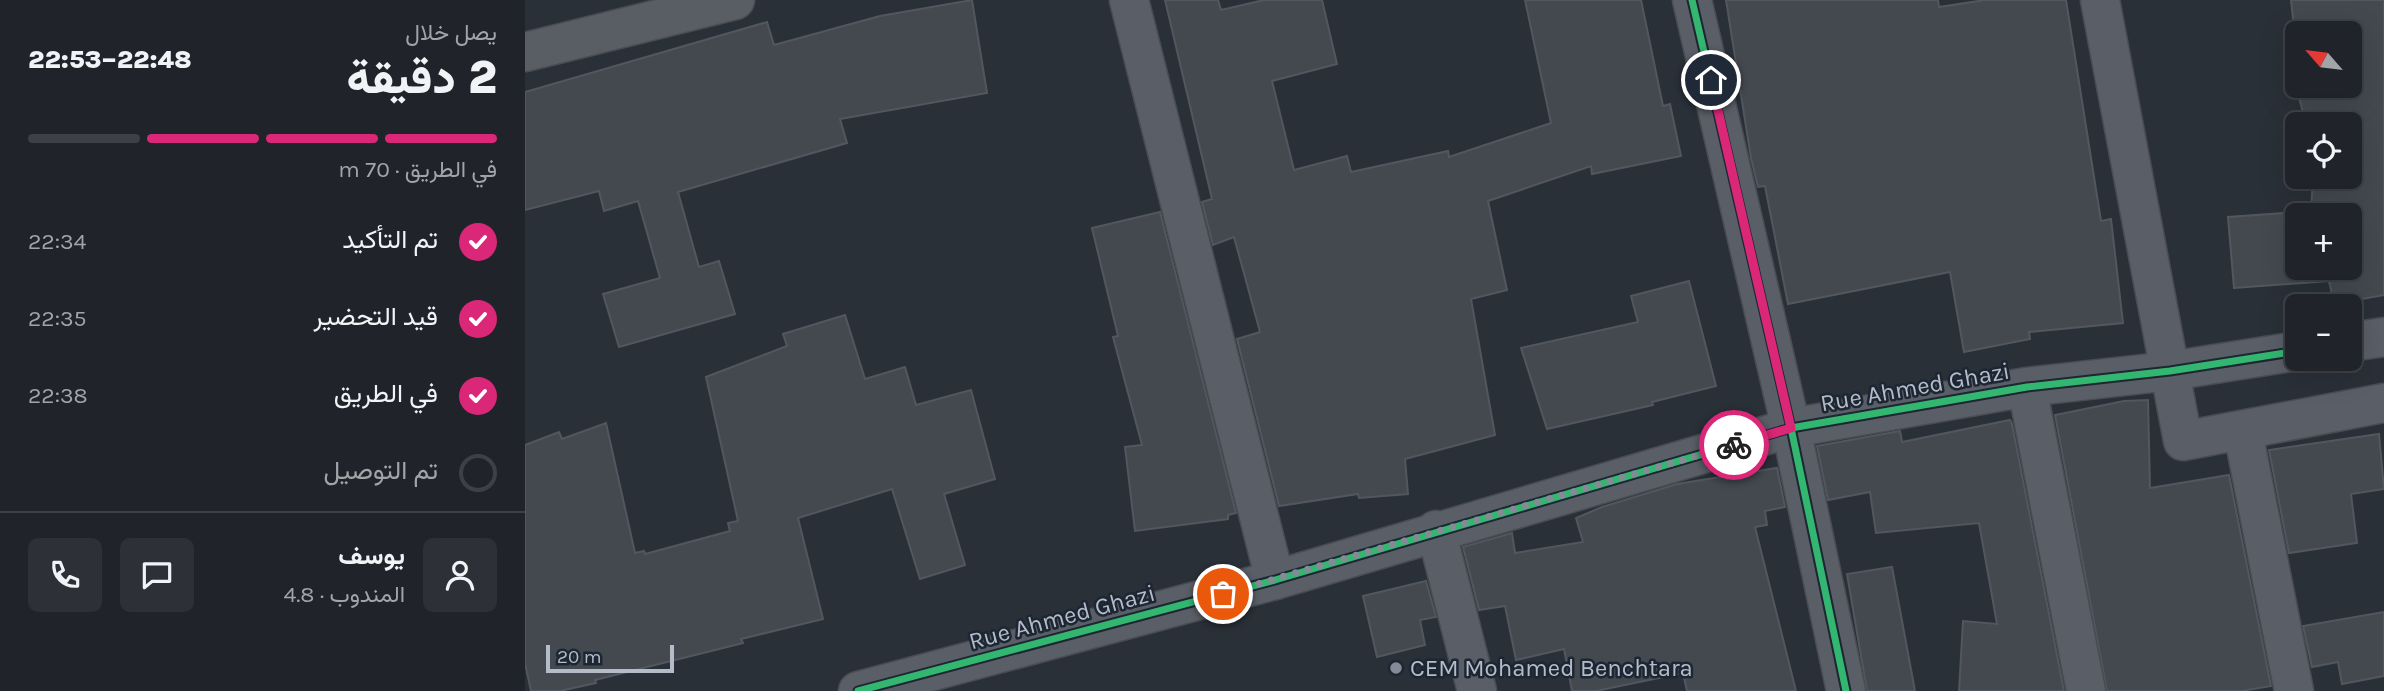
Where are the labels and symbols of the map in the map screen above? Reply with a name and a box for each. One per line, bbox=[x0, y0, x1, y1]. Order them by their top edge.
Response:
north arrow bbox=[2285, 21, 2363, 98]
pin bbox=[1681, 50, 1741, 110]
street label: Rue Ahmed Ghazi bbox=[1818, 357, 2012, 417]
courier bbox=[1699, 410, 1769, 480]
pin bbox=[1193, 564, 1253, 624]
street label: Rue Ahmed Ghazi bbox=[966, 579, 1158, 655]
scale bar bbox=[546, 642, 674, 674]
place label: CEM Mohamed Benchtara bbox=[1410, 654, 1693, 682]
marker: CEM Mohamed Benchtara bbox=[1388, 660, 1404, 676]

